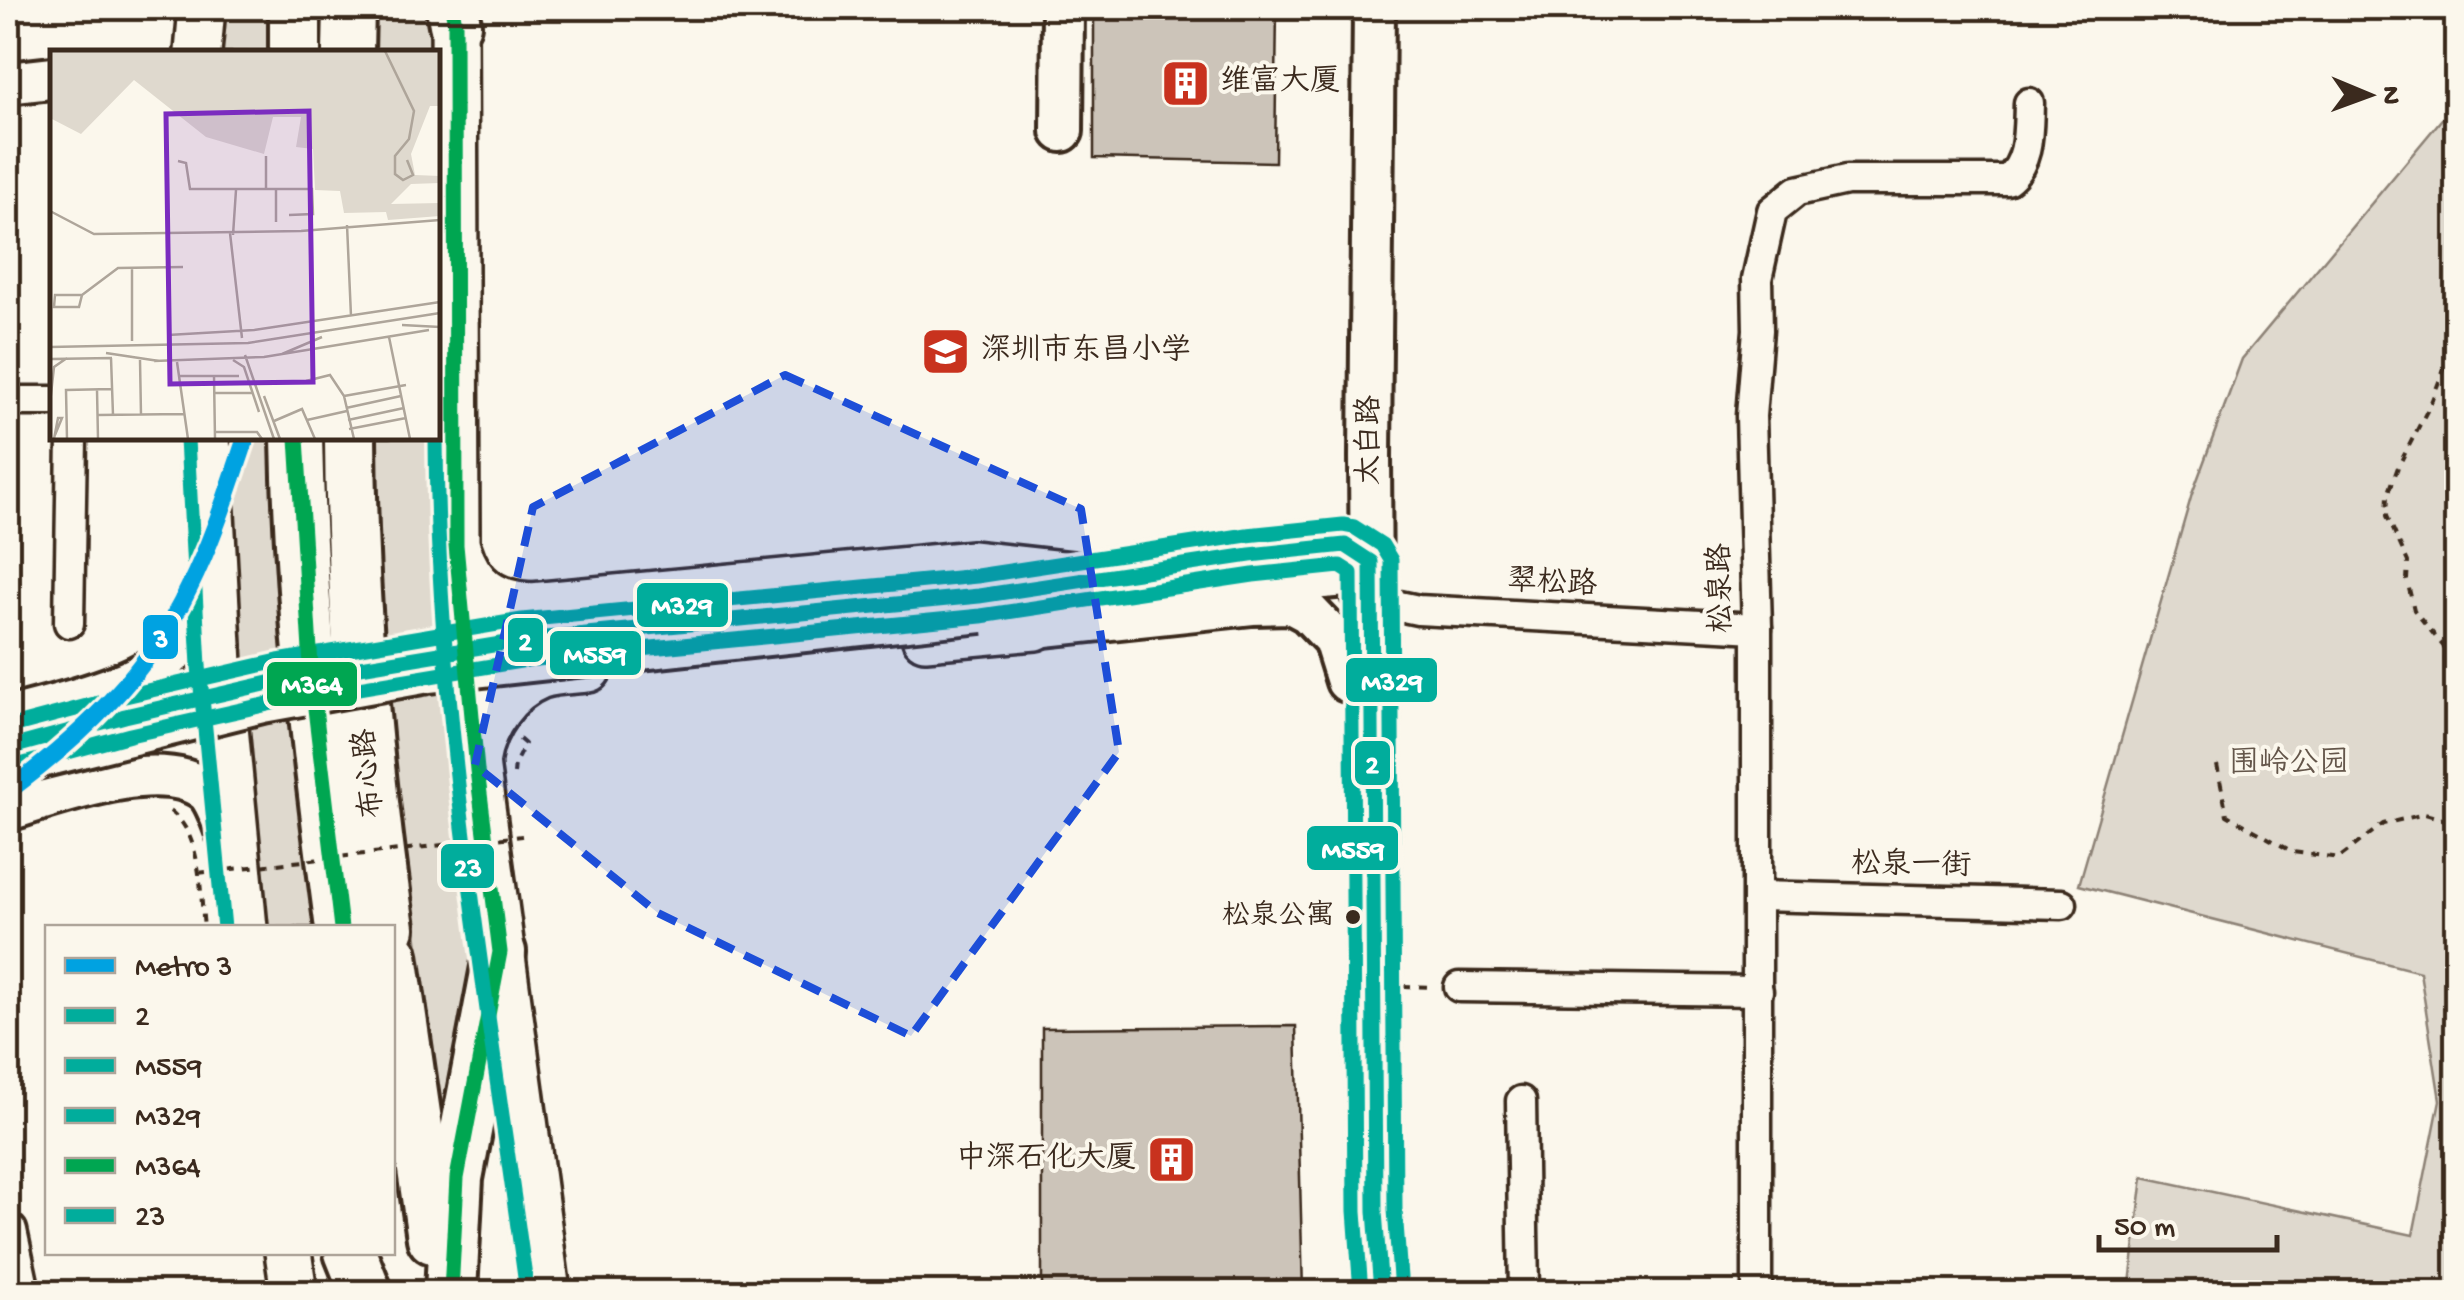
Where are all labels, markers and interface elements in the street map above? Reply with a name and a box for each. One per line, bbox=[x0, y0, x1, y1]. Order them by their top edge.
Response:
north arrow bbox=[2319, 45, 2419, 145]
inset map bbox=[50, 50, 440, 440]
building icon: 维富大厦 bbox=[1159, 57, 1211, 109]
place label: 维富大厦 bbox=[1220, 64, 1340, 101]
text: N bbox=[2373, 86, 2406, 105]
school or university icon: 深圳市东昌小学 bbox=[920, 326, 972, 378]
place label: 深圳市东昌小学 bbox=[981, 333, 1191, 370]
street label: 太白路 bbox=[1352, 395, 1389, 485]
street label: 松泉路 bbox=[1703, 543, 1741, 633]
street label: 翠松路 bbox=[1506, 563, 1598, 605]
line badge: M329 bbox=[635, 581, 730, 629]
text: M329 bbox=[651, 592, 713, 625]
line badge: 3 bbox=[141, 613, 180, 661]
line badge: 2 bbox=[506, 616, 545, 664]
text: 3 bbox=[153, 625, 168, 658]
text: 2 bbox=[518, 628, 532, 661]
line badge: M559 bbox=[548, 629, 643, 677]
text: M559 bbox=[564, 641, 626, 674]
line badge: M329 bbox=[1344, 656, 1439, 704]
line badge: M364 bbox=[265, 660, 359, 708]
text: M329 bbox=[1361, 668, 1423, 701]
text: M364 bbox=[281, 671, 343, 704]
street label: 布心路 bbox=[347, 726, 393, 820]
line badge: 2 bbox=[1353, 739, 1392, 787]
park label: 围岭公园 bbox=[2229, 746, 2349, 783]
text: 2 bbox=[1365, 751, 1379, 784]
line badge: M559 bbox=[1305, 824, 1400, 872]
text: M559 bbox=[1322, 836, 1384, 869]
line badge: 23 bbox=[439, 842, 496, 890]
street label: 松泉一街 bbox=[1851, 846, 1971, 886]
text: 23 bbox=[454, 854, 482, 887]
place label: 松泉公寓 bbox=[1222, 899, 1334, 934]
marker: 松泉公寓 bbox=[1343, 907, 1363, 927]
legend bbox=[45, 925, 395, 1255]
text: Metro 3 bbox=[135, 952, 232, 987]
text: 2 bbox=[135, 1002, 150, 1037]
text: M559 bbox=[135, 1052, 202, 1087]
text: M329 bbox=[135, 1102, 201, 1137]
building icon: 中深石化大厦 bbox=[1145, 1134, 1197, 1186]
place label: 中深石化大厦 bbox=[956, 1140, 1136, 1178]
text: M364 bbox=[135, 1152, 201, 1187]
scale bar bbox=[2099, 1190, 2276, 1252]
text: 23 bbox=[135, 1202, 165, 1237]
text: 50 m bbox=[2114, 1212, 2175, 1247]

